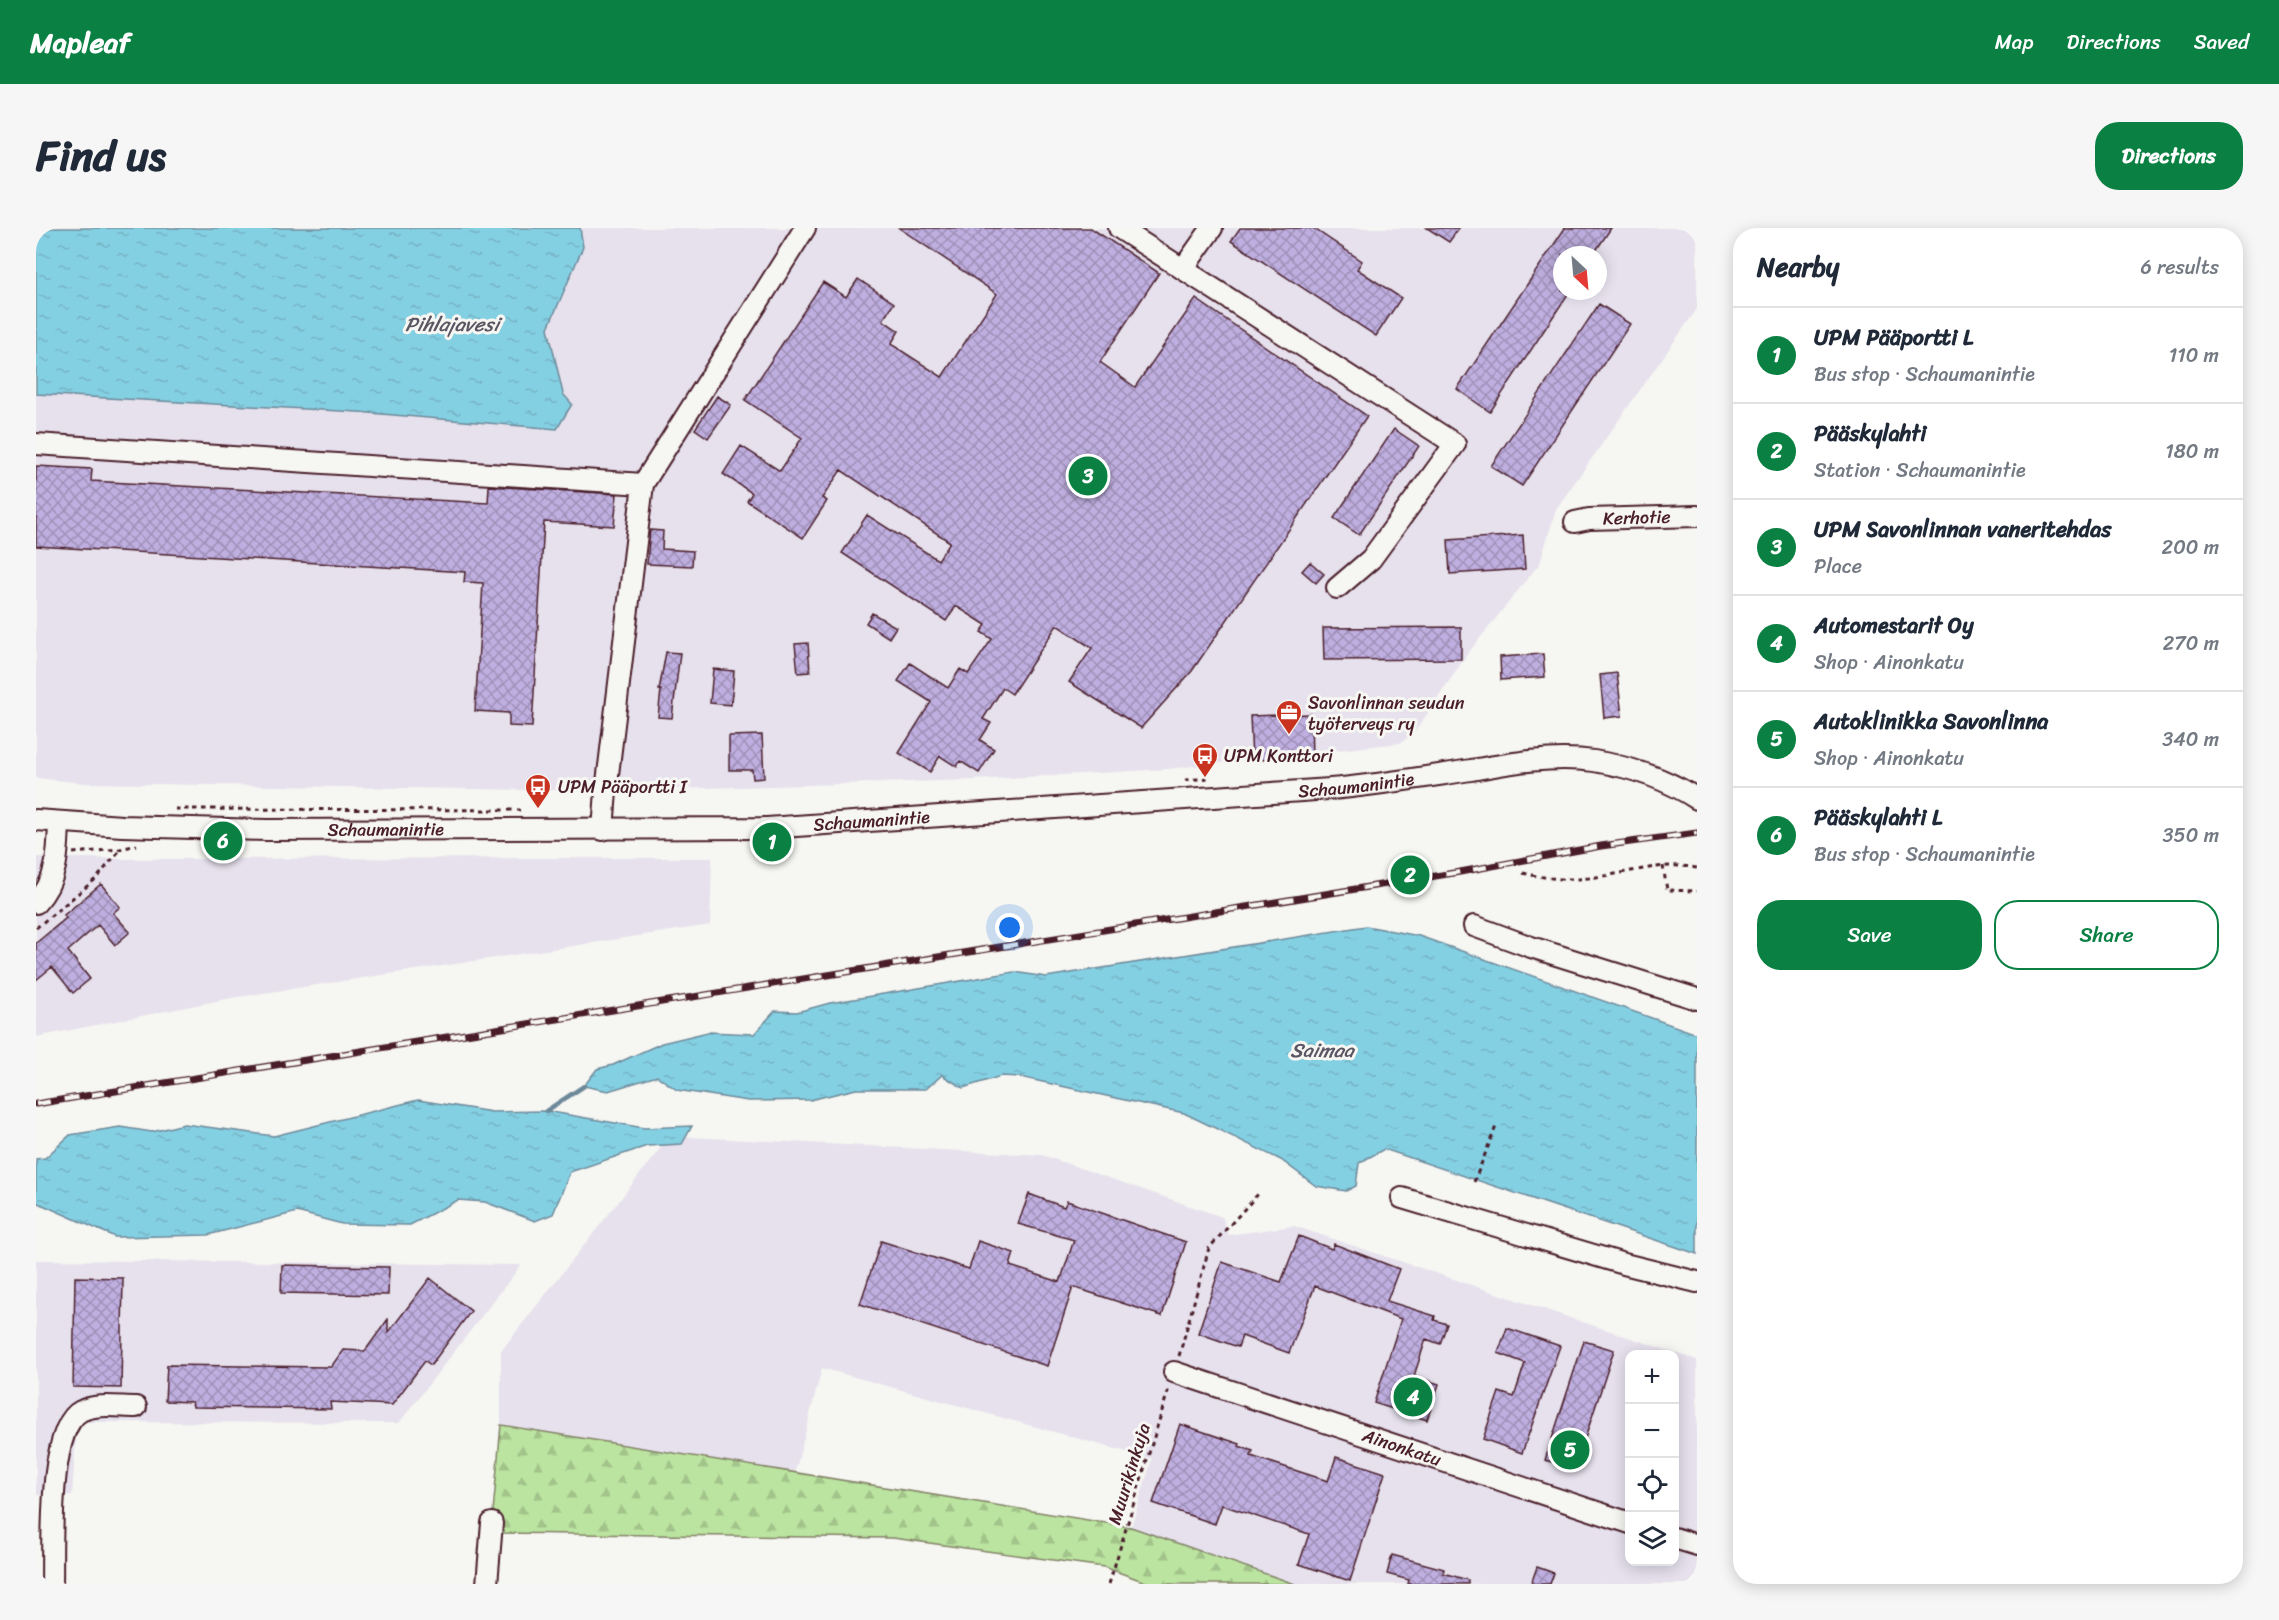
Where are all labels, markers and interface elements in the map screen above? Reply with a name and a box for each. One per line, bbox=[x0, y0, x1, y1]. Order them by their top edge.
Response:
text: Mapleaf bbox=[30, 18, 130, 67]
text: Map bbox=[1995, 23, 2033, 61]
text: Directions bbox=[2066, 23, 2161, 61]
text: Saved bbox=[2194, 23, 2249, 61]
text: Find us bbox=[36, 119, 166, 193]
button: Directions bbox=[2095, 122, 2243, 190]
text: Nearby bbox=[1757, 244, 1839, 290]
north arrow bbox=[1553, 246, 1607, 300]
text: 6 results bbox=[2140, 250, 2219, 285]
water label: Pihlajavesi bbox=[405, 307, 504, 342]
text: UPM Pääportti L bbox=[1814, 318, 1973, 357]
text: 1 bbox=[1772, 338, 1781, 373]
text: 110 m bbox=[2169, 338, 2219, 373]
text: Bus stop · Schaumanintie bbox=[1814, 357, 2035, 392]
text: Pääskylahti bbox=[1814, 414, 1926, 453]
text: 2 bbox=[1771, 434, 1782, 469]
text: 180 m bbox=[2165, 434, 2219, 469]
text: Station · Schaumanintie bbox=[1814, 453, 2026, 488]
pin: 3 bbox=[1068, 454, 1108, 498]
street label: Kerhotie bbox=[1602, 501, 1671, 535]
text: UPM Savonlinnan vaneritehdas bbox=[1814, 510, 2111, 549]
text: 3 bbox=[1771, 530, 1782, 565]
text: 200 m bbox=[2162, 530, 2219, 565]
text: Place bbox=[1814, 549, 1862, 584]
text: Automestarit Oy bbox=[1814, 606, 1974, 645]
text: 4 bbox=[1770, 626, 1783, 661]
text: 270 m bbox=[2163, 626, 2219, 661]
text: Shop · Ainonkatu bbox=[1814, 645, 1964, 680]
place label: Savonlinnan seudun työterveys ry bbox=[1308, 687, 1465, 740]
office icon: Savonlinnan seudun työterveys ry bbox=[1274, 698, 1304, 736]
text: Autoklinikka Savonlinna bbox=[1814, 702, 2048, 741]
text: 5 bbox=[1770, 722, 1783, 757]
text: 340 m bbox=[2162, 722, 2219, 757]
place label: UPM Konttori bbox=[1224, 740, 1334, 772]
bus stop icon: UPM Konttori bbox=[1190, 741, 1220, 779]
text: Shop · Ainonkatu bbox=[1814, 741, 1964, 776]
street label: Schaumanintie bbox=[1297, 763, 1417, 807]
place label: UPM Pääportti I bbox=[558, 771, 689, 803]
bus stop icon: UPM Pääportti I bbox=[523, 772, 553, 810]
text: Pääskylahti L bbox=[1814, 798, 1942, 837]
street label: Schaumanintie bbox=[812, 801, 931, 841]
street label: Schaumanintie bbox=[327, 813, 444, 846]
pin: 6 bbox=[204, 818, 243, 864]
text: 6 bbox=[1771, 818, 1782, 853]
text: 350 m bbox=[2163, 818, 2219, 853]
pin: 1 bbox=[752, 820, 792, 864]
text: Bus stop · Schaumanintie bbox=[1814, 837, 2035, 872]
pin: 2 bbox=[1390, 852, 1430, 898]
button: Save bbox=[1757, 900, 1982, 970]
button: Share bbox=[1994, 900, 2219, 970]
your location bbox=[995, 913, 1024, 942]
water label: Saimaa bbox=[1290, 1033, 1356, 1068]
map controls bbox=[1625, 1350, 1679, 1566]
button: + bbox=[1625, 1350, 1679, 1404]
pin: 4 bbox=[1394, 1374, 1432, 1420]
button: − bbox=[1625, 1404, 1679, 1458]
street label: Muurikinkuja bbox=[1098, 1419, 1160, 1529]
street label: Ainonkatu bbox=[1357, 1419, 1446, 1476]
pin: 5 bbox=[1550, 1428, 1589, 1472]
button: locate bbox=[1625, 1458, 1679, 1512]
button: layers bbox=[1625, 1512, 1679, 1566]

